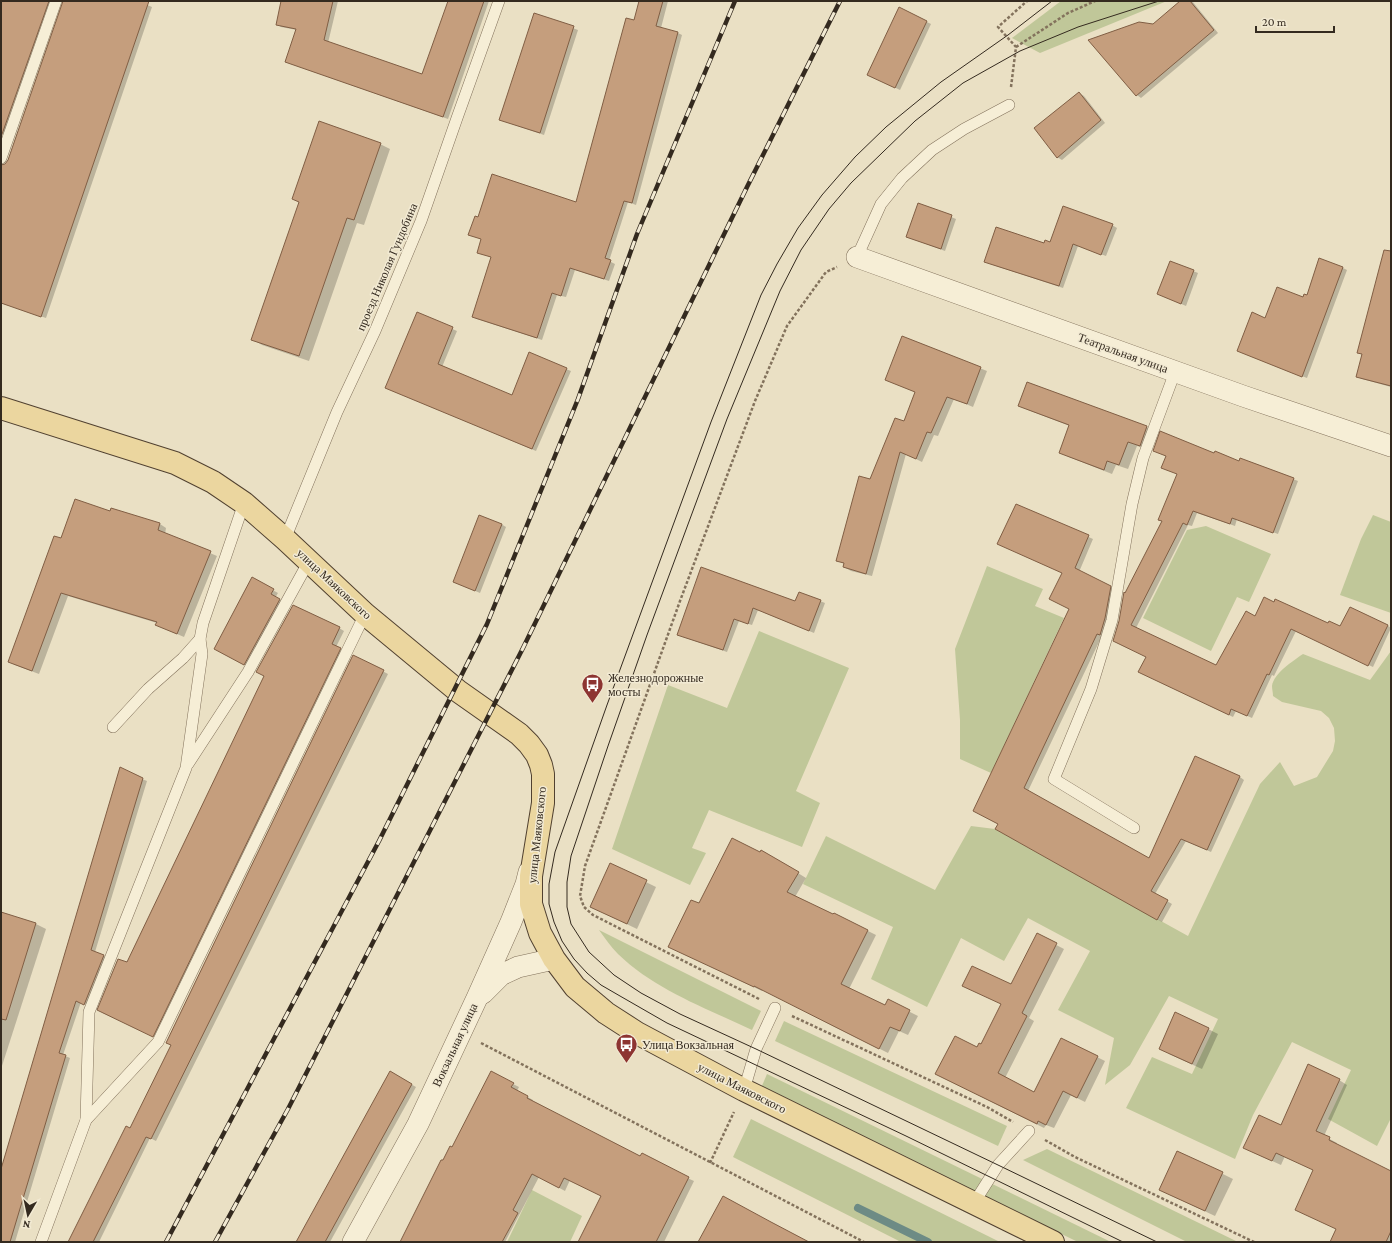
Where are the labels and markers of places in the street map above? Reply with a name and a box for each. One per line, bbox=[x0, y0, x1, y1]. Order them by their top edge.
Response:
place label: Железнодорожные мосты bbox=[608, 671, 704, 699]
bus stop icon: Железнодорожные мосты bbox=[580, 672, 606, 705]
bus stop icon: Улица Вокзальная bbox=[613, 1032, 639, 1065]
place label: Улица Вокзальная bbox=[642, 1038, 735, 1052]

